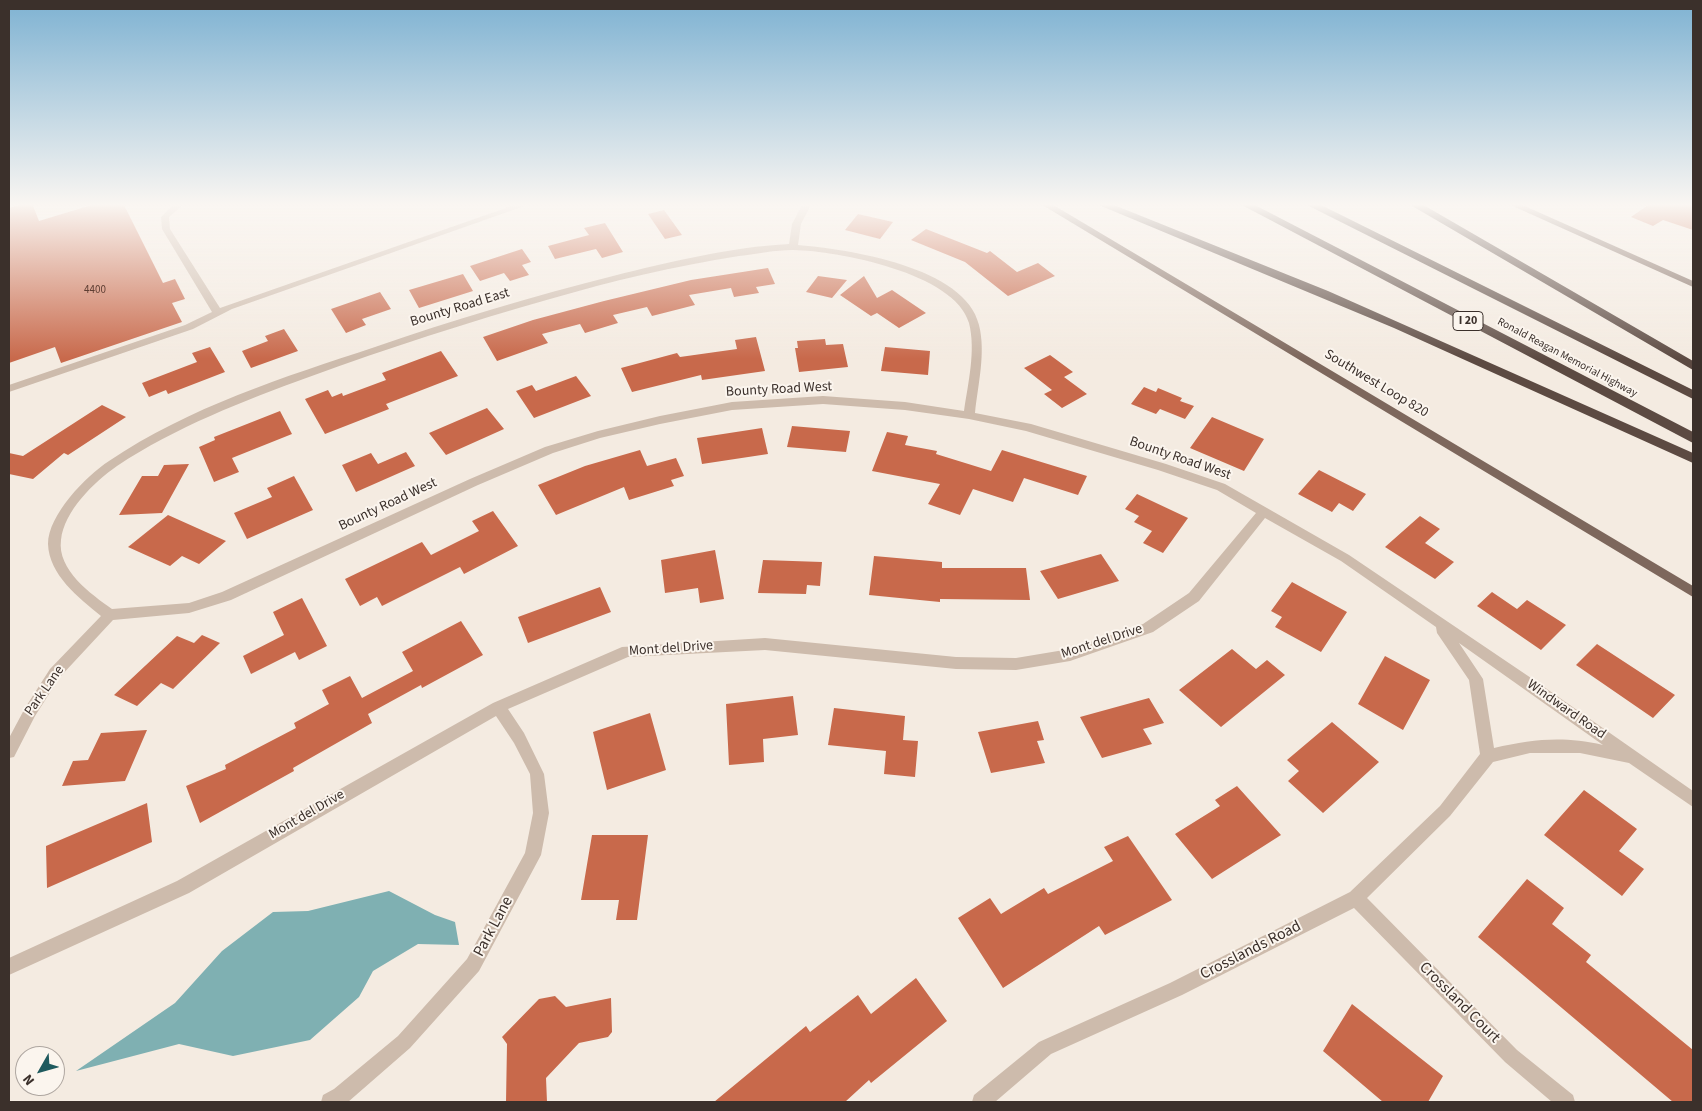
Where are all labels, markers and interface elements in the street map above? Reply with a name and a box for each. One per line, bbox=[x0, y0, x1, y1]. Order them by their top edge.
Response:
house number: 4400 bbox=[84, 284, 106, 298]
street label: Bounty Road East bbox=[408, 285, 512, 331]
road number: I 20 bbox=[1453, 312, 1483, 331]
street label: Ronald Reagan Memorial Highway bbox=[1495, 315, 1639, 401]
street label: Southwest Loop 820 bbox=[1321, 346, 1431, 422]
street label: Bounty Road West bbox=[725, 379, 833, 401]
street label: Bounty Road West bbox=[1127, 434, 1233, 484]
street label: Bounty Road West bbox=[336, 475, 440, 535]
street label: Mont del Drive bbox=[1059, 621, 1145, 663]
street label: Mont del Drive bbox=[628, 638, 714, 660]
street label: Park Lane bbox=[22, 663, 68, 719]
street label: Windward Road bbox=[1523, 677, 1609, 743]
street label: Mont del Drive bbox=[266, 787, 348, 843]
street label: Park Lane bbox=[470, 894, 518, 960]
street label: Crosslands Road bbox=[1197, 917, 1305, 985]
street label: Crossland Court bbox=[1414, 958, 1504, 1048]
north arrow bbox=[15, 1046, 65, 1096]
text: N bbox=[18, 1070, 40, 1089]

